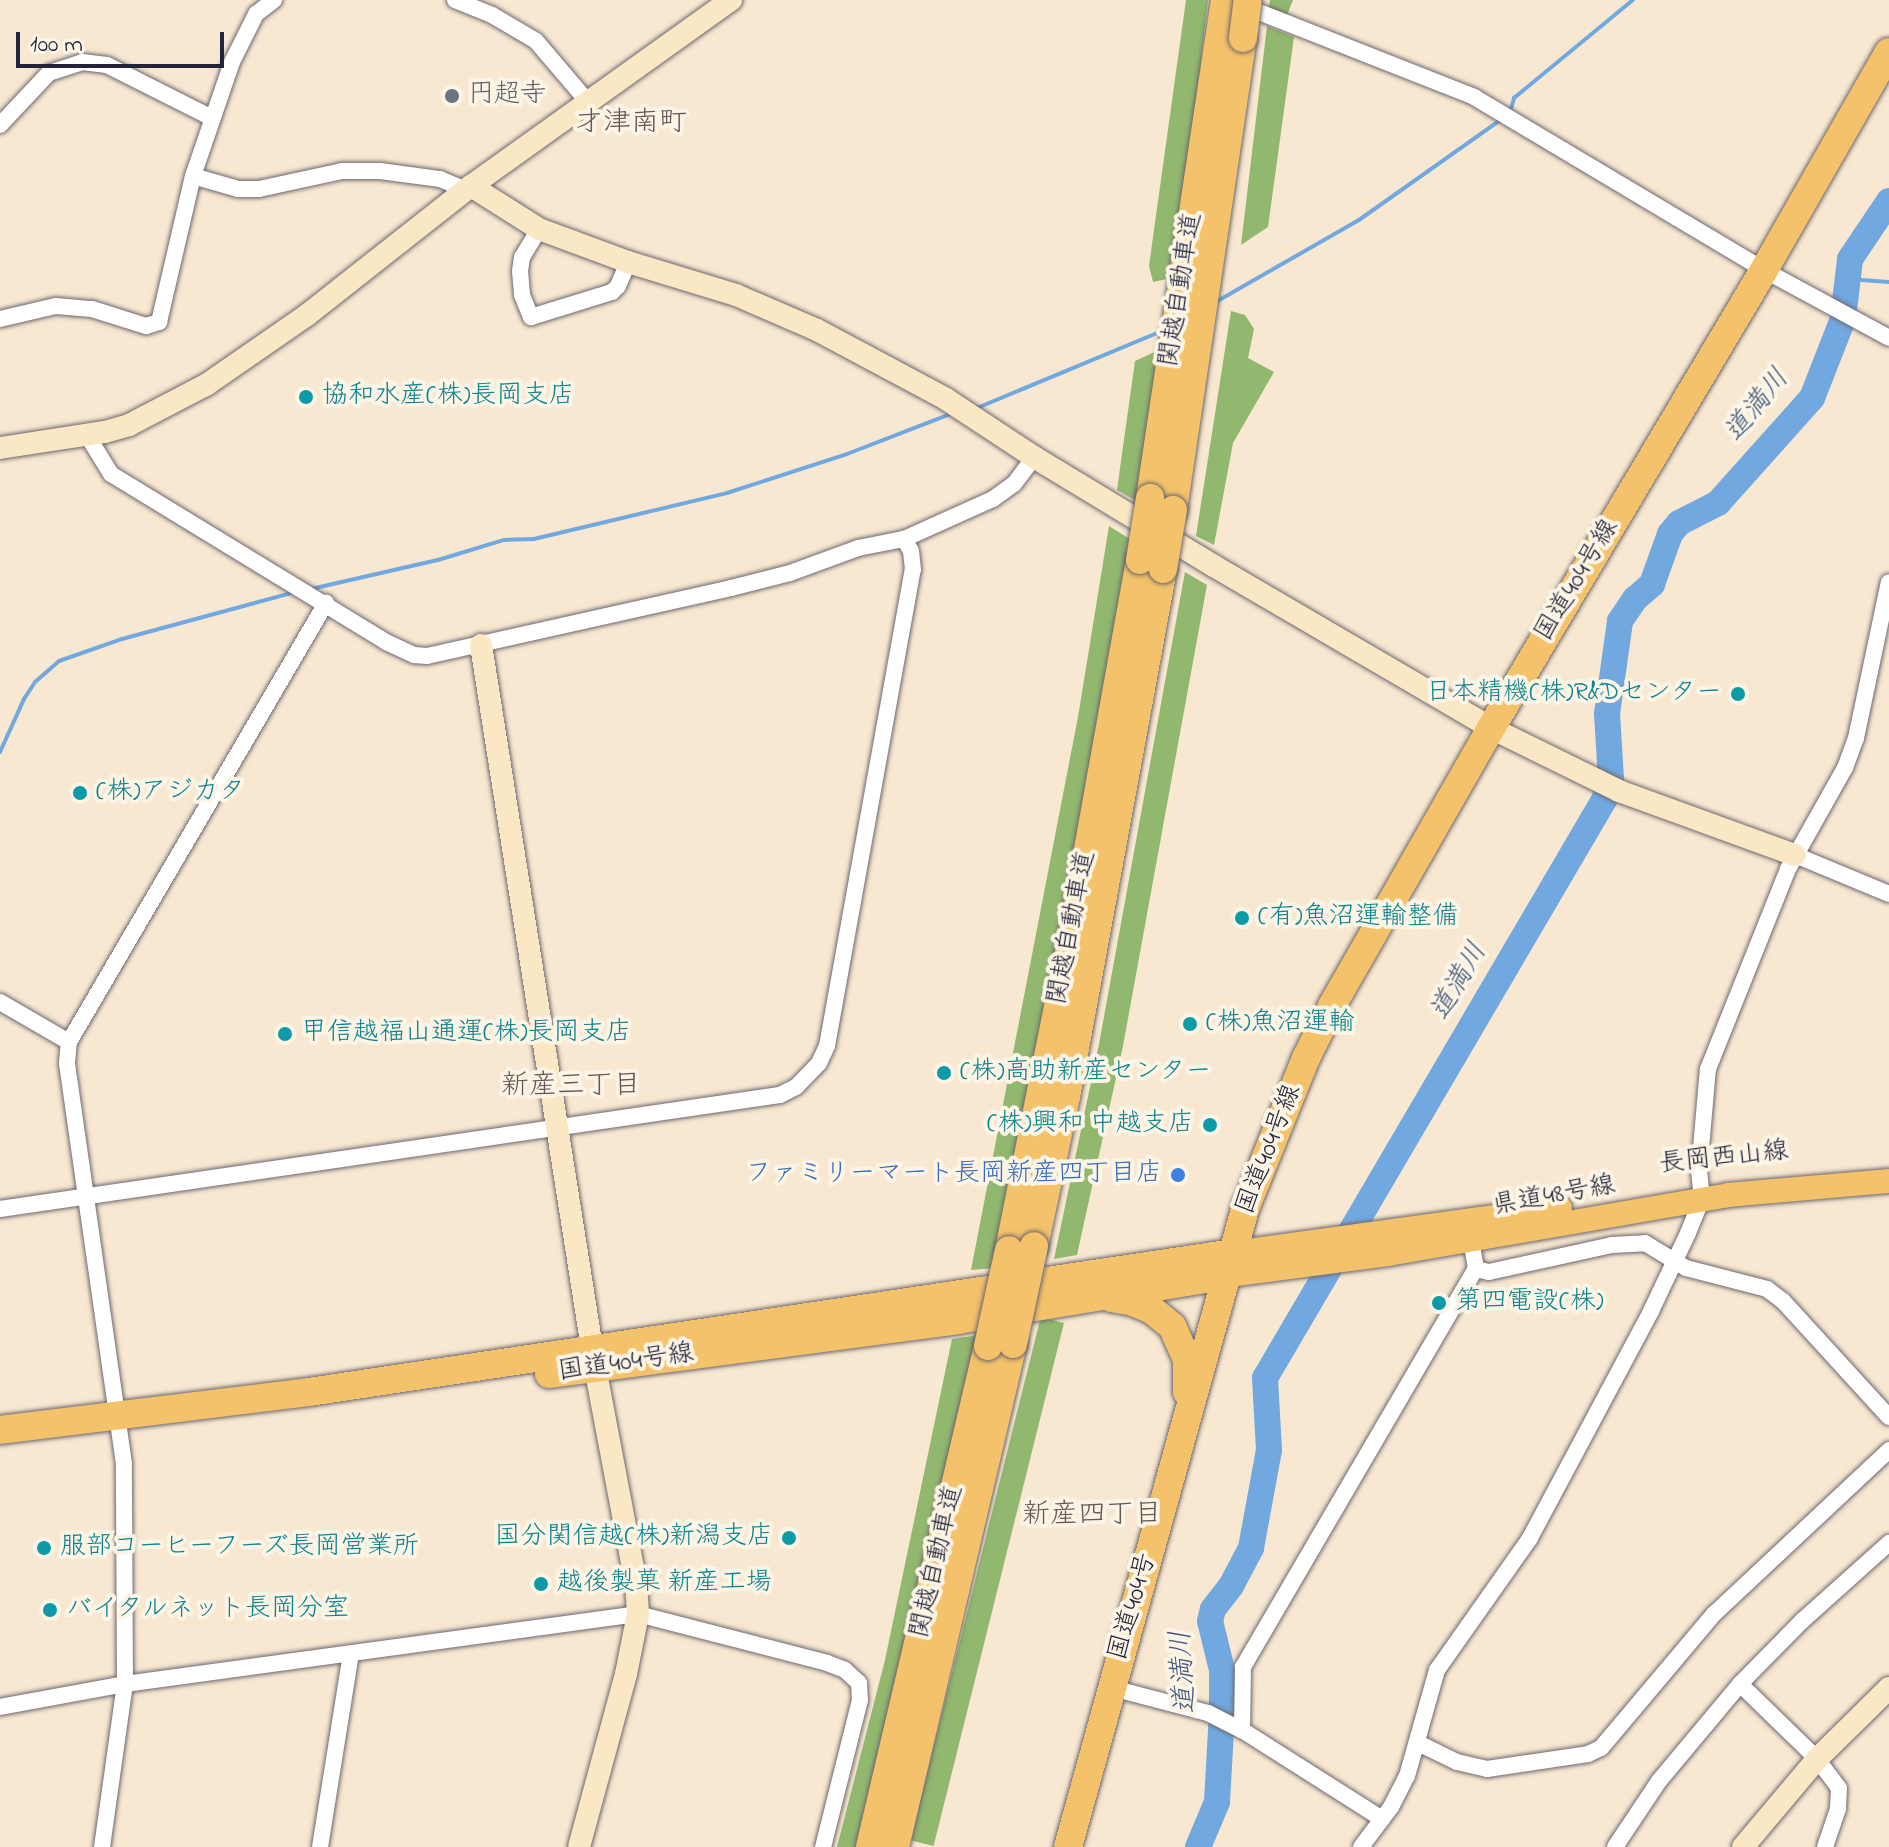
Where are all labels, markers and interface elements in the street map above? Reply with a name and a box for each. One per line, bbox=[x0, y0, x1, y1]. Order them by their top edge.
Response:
scale bar bbox=[20, 16, 228, 66]
text: 100 m bbox=[30, 28, 83, 63]
place label: 円超寺 bbox=[468, 80, 546, 112]
marker: 円超寺 bbox=[443, 87, 461, 105]
district label: 才津南町 bbox=[575, 107, 687, 141]
street label: 関越自動車道 bbox=[1154, 211, 1210, 369]
water label: 道満川 bbox=[1719, 363, 1797, 449]
place label: 協和水産(株)長岡支店 bbox=[322, 381, 575, 413]
marker: 協和水産(株)長岡支店 bbox=[297, 388, 315, 406]
street label: 国道404号線 bbox=[1529, 514, 1627, 648]
place label: 日本精機(株)R&Dセンター bbox=[1424, 678, 1722, 710]
marker: 日本精機(株)R&Dセンター bbox=[1729, 685, 1747, 703]
place label: (株)アジカタ bbox=[96, 777, 245, 809]
marker: (株)アジカタ bbox=[71, 784, 89, 802]
street label: 関越自動車道 bbox=[1043, 848, 1103, 1008]
place label: (有)魚沼運輸整備 bbox=[1258, 902, 1459, 934]
marker: (有)魚沼運輸整備 bbox=[1233, 909, 1251, 927]
water label: 道満川 bbox=[1424, 937, 1496, 1027]
place label: (株)魚沼運輸 bbox=[1206, 1008, 1355, 1040]
marker: (株)魚沼運輸 bbox=[1181, 1015, 1199, 1033]
place label: 甲信越福山通運(株)長岡支店 bbox=[301, 1018, 632, 1050]
marker: 甲信越福山通運(株)長岡支店 bbox=[276, 1025, 294, 1043]
place label: (株)高助新産センター bbox=[960, 1057, 1213, 1089]
marker: (株)高助新産センター bbox=[935, 1064, 953, 1082]
district label: 新産三丁目 bbox=[501, 1070, 641, 1104]
street label: 国道404号線 bbox=[1231, 1081, 1309, 1219]
place label: (株)興和 中越支店 bbox=[987, 1109, 1194, 1141]
marker: (株)興和 中越支店 bbox=[1201, 1116, 1219, 1134]
street label: 長岡西山線 bbox=[1658, 1137, 1790, 1181]
place label: ファミリーマート長岡新産四丁目店 bbox=[746, 1159, 1162, 1191]
marker: ファミリーマート長岡新産四丁目店 bbox=[1169, 1166, 1187, 1184]
street label: 県道48号線 bbox=[1490, 1171, 1618, 1223]
place label: 第四電設(株) bbox=[1455, 1287, 1604, 1319]
marker: 第四電設(株) bbox=[1430, 1294, 1448, 1312]
street label: 国道404号線 bbox=[556, 1339, 696, 1389]
street label: 関越自動車道 bbox=[905, 1482, 971, 1642]
district label: 新産四丁目 bbox=[1022, 1499, 1162, 1533]
place label: 国分関信越(株)新潟支店 bbox=[494, 1522, 773, 1554]
marker: 国分関信越(株)新潟支店 bbox=[780, 1529, 798, 1547]
place label: 服部コーヒーフーズ長岡営業所 bbox=[60, 1532, 422, 1564]
marker: 服部コーヒーフーズ長岡営業所 bbox=[35, 1539, 53, 1557]
street label: 国道404号 bbox=[1104, 1550, 1164, 1664]
place label: 越後製菓 新産工場 bbox=[557, 1568, 771, 1600]
marker: 越後製菓 新産工場 bbox=[532, 1575, 550, 1593]
place label: バイタルネット長岡分室 bbox=[66, 1594, 352, 1626]
marker: バイタルネット長岡分室 bbox=[41, 1601, 59, 1619]
water label: 道満川 bbox=[1165, 1629, 1205, 1715]

